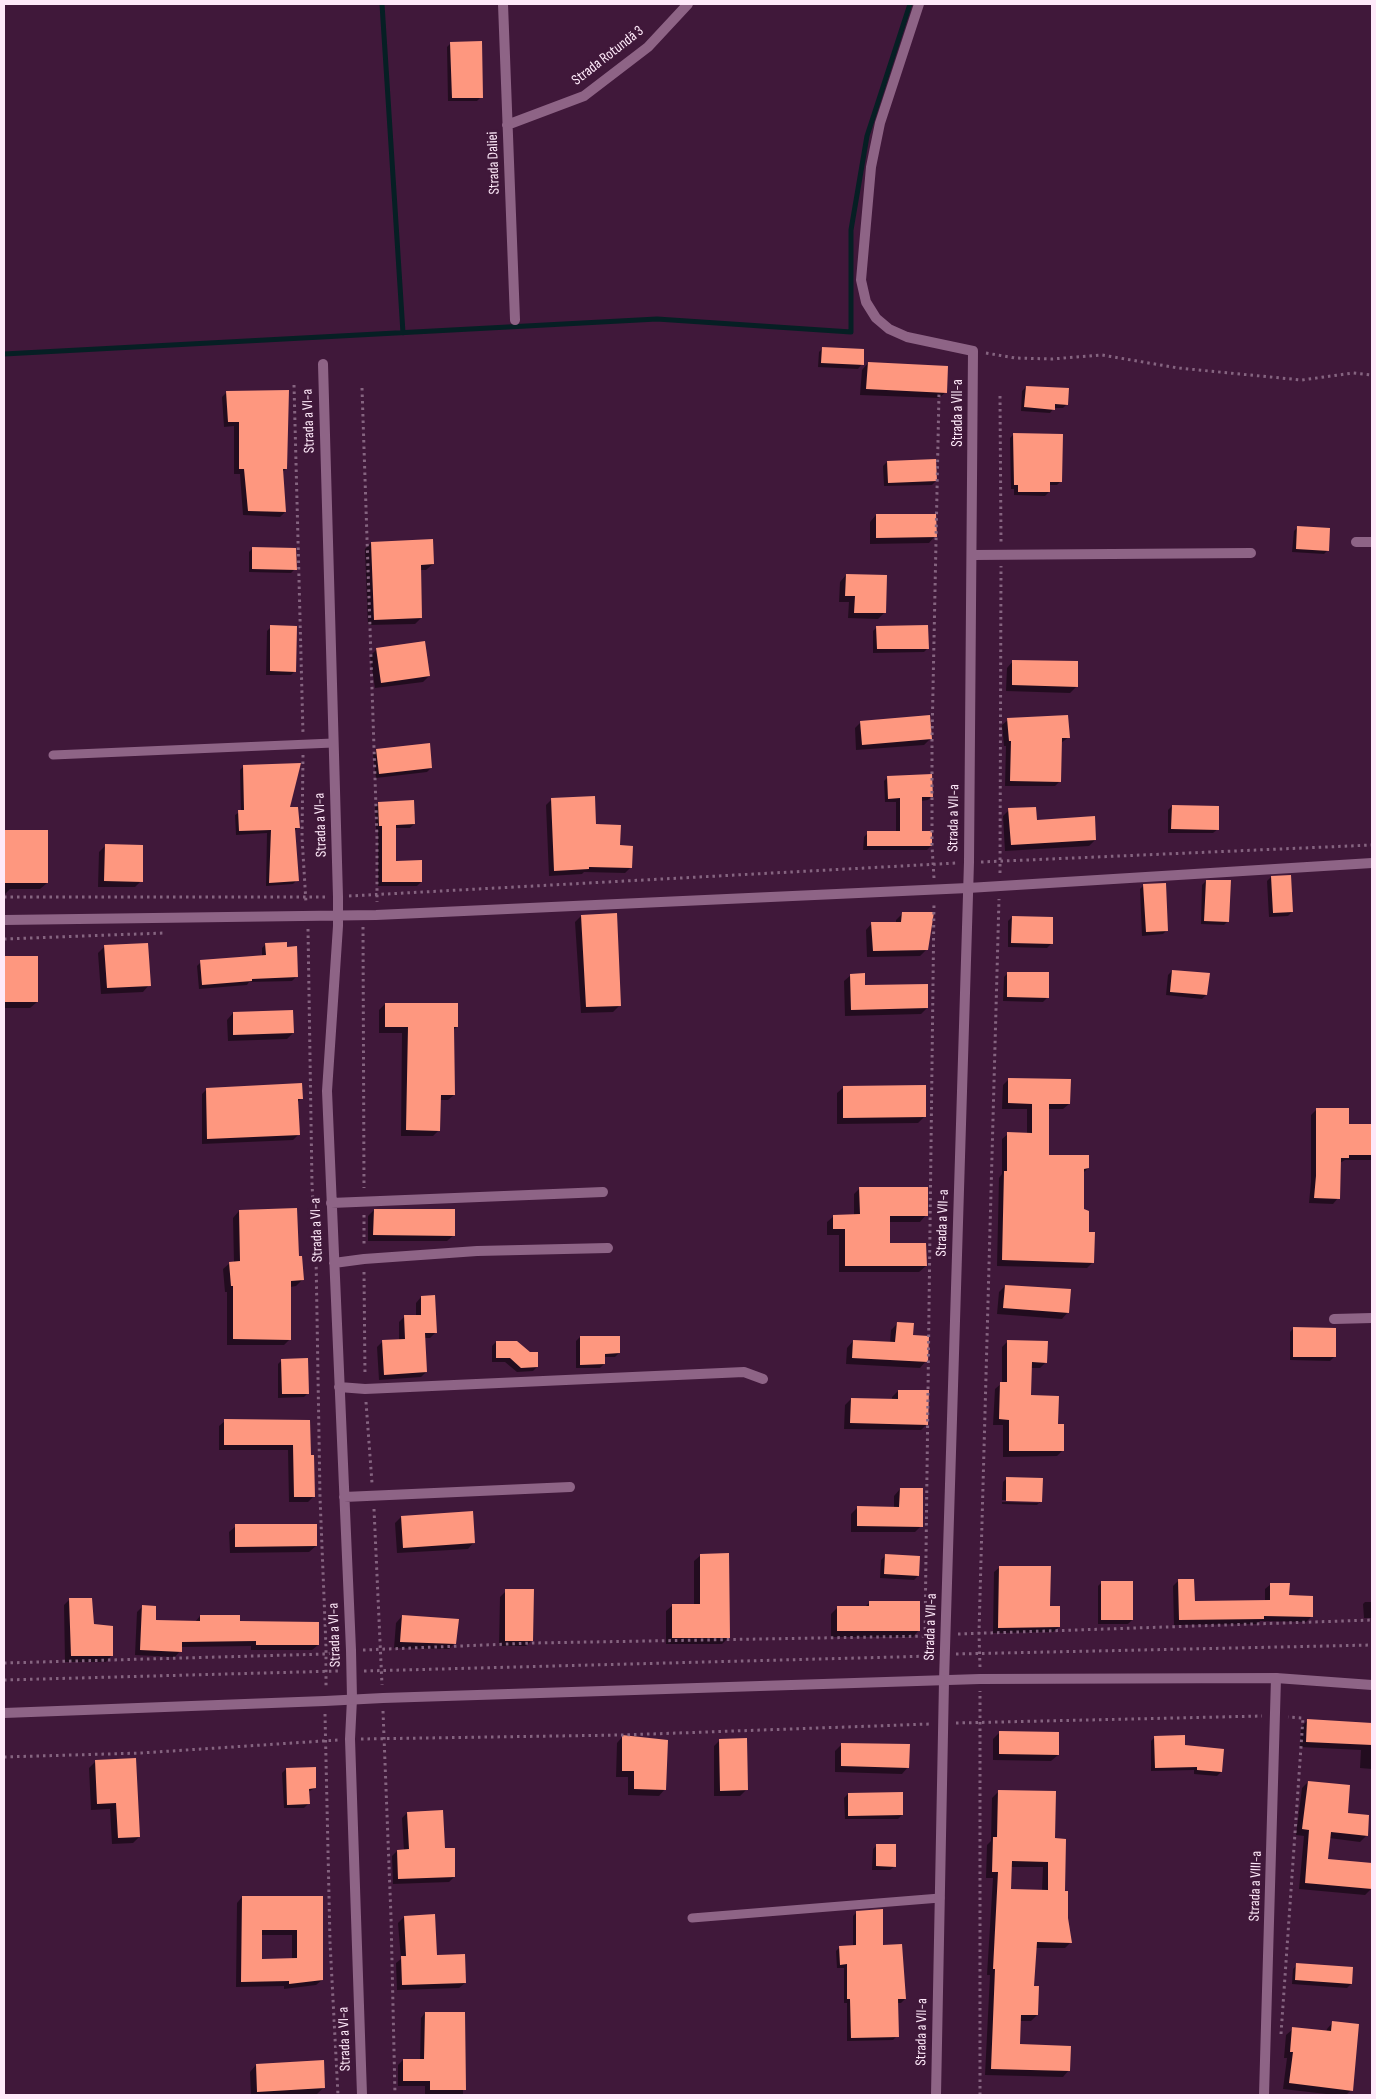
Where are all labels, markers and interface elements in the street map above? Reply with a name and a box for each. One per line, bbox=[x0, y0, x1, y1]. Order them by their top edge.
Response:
street label: Strada Rotundă 3 bbox=[568, 22, 648, 90]
street label: Strada Daliei bbox=[484, 131, 504, 195]
street label: Strada a VII-a bbox=[949, 379, 967, 447]
street label: Strada a VI-a bbox=[299, 388, 319, 454]
street label: Strada a VII-a bbox=[944, 784, 964, 852]
street label: Strada a VI-a bbox=[311, 792, 331, 858]
street label: Strada a VII-a bbox=[933, 1189, 953, 1257]
street label: Strada a VI-a bbox=[307, 1197, 327, 1263]
street label: Strada a VII-a bbox=[921, 1593, 941, 1661]
street label: Strada a VI-a bbox=[325, 1602, 345, 1668]
street label: Strada a VIII-a bbox=[1246, 1850, 1266, 1922]
street label: Strada a VII-a bbox=[912, 1998, 932, 2066]
street label: Strada a VI-a bbox=[335, 2006, 355, 2072]

